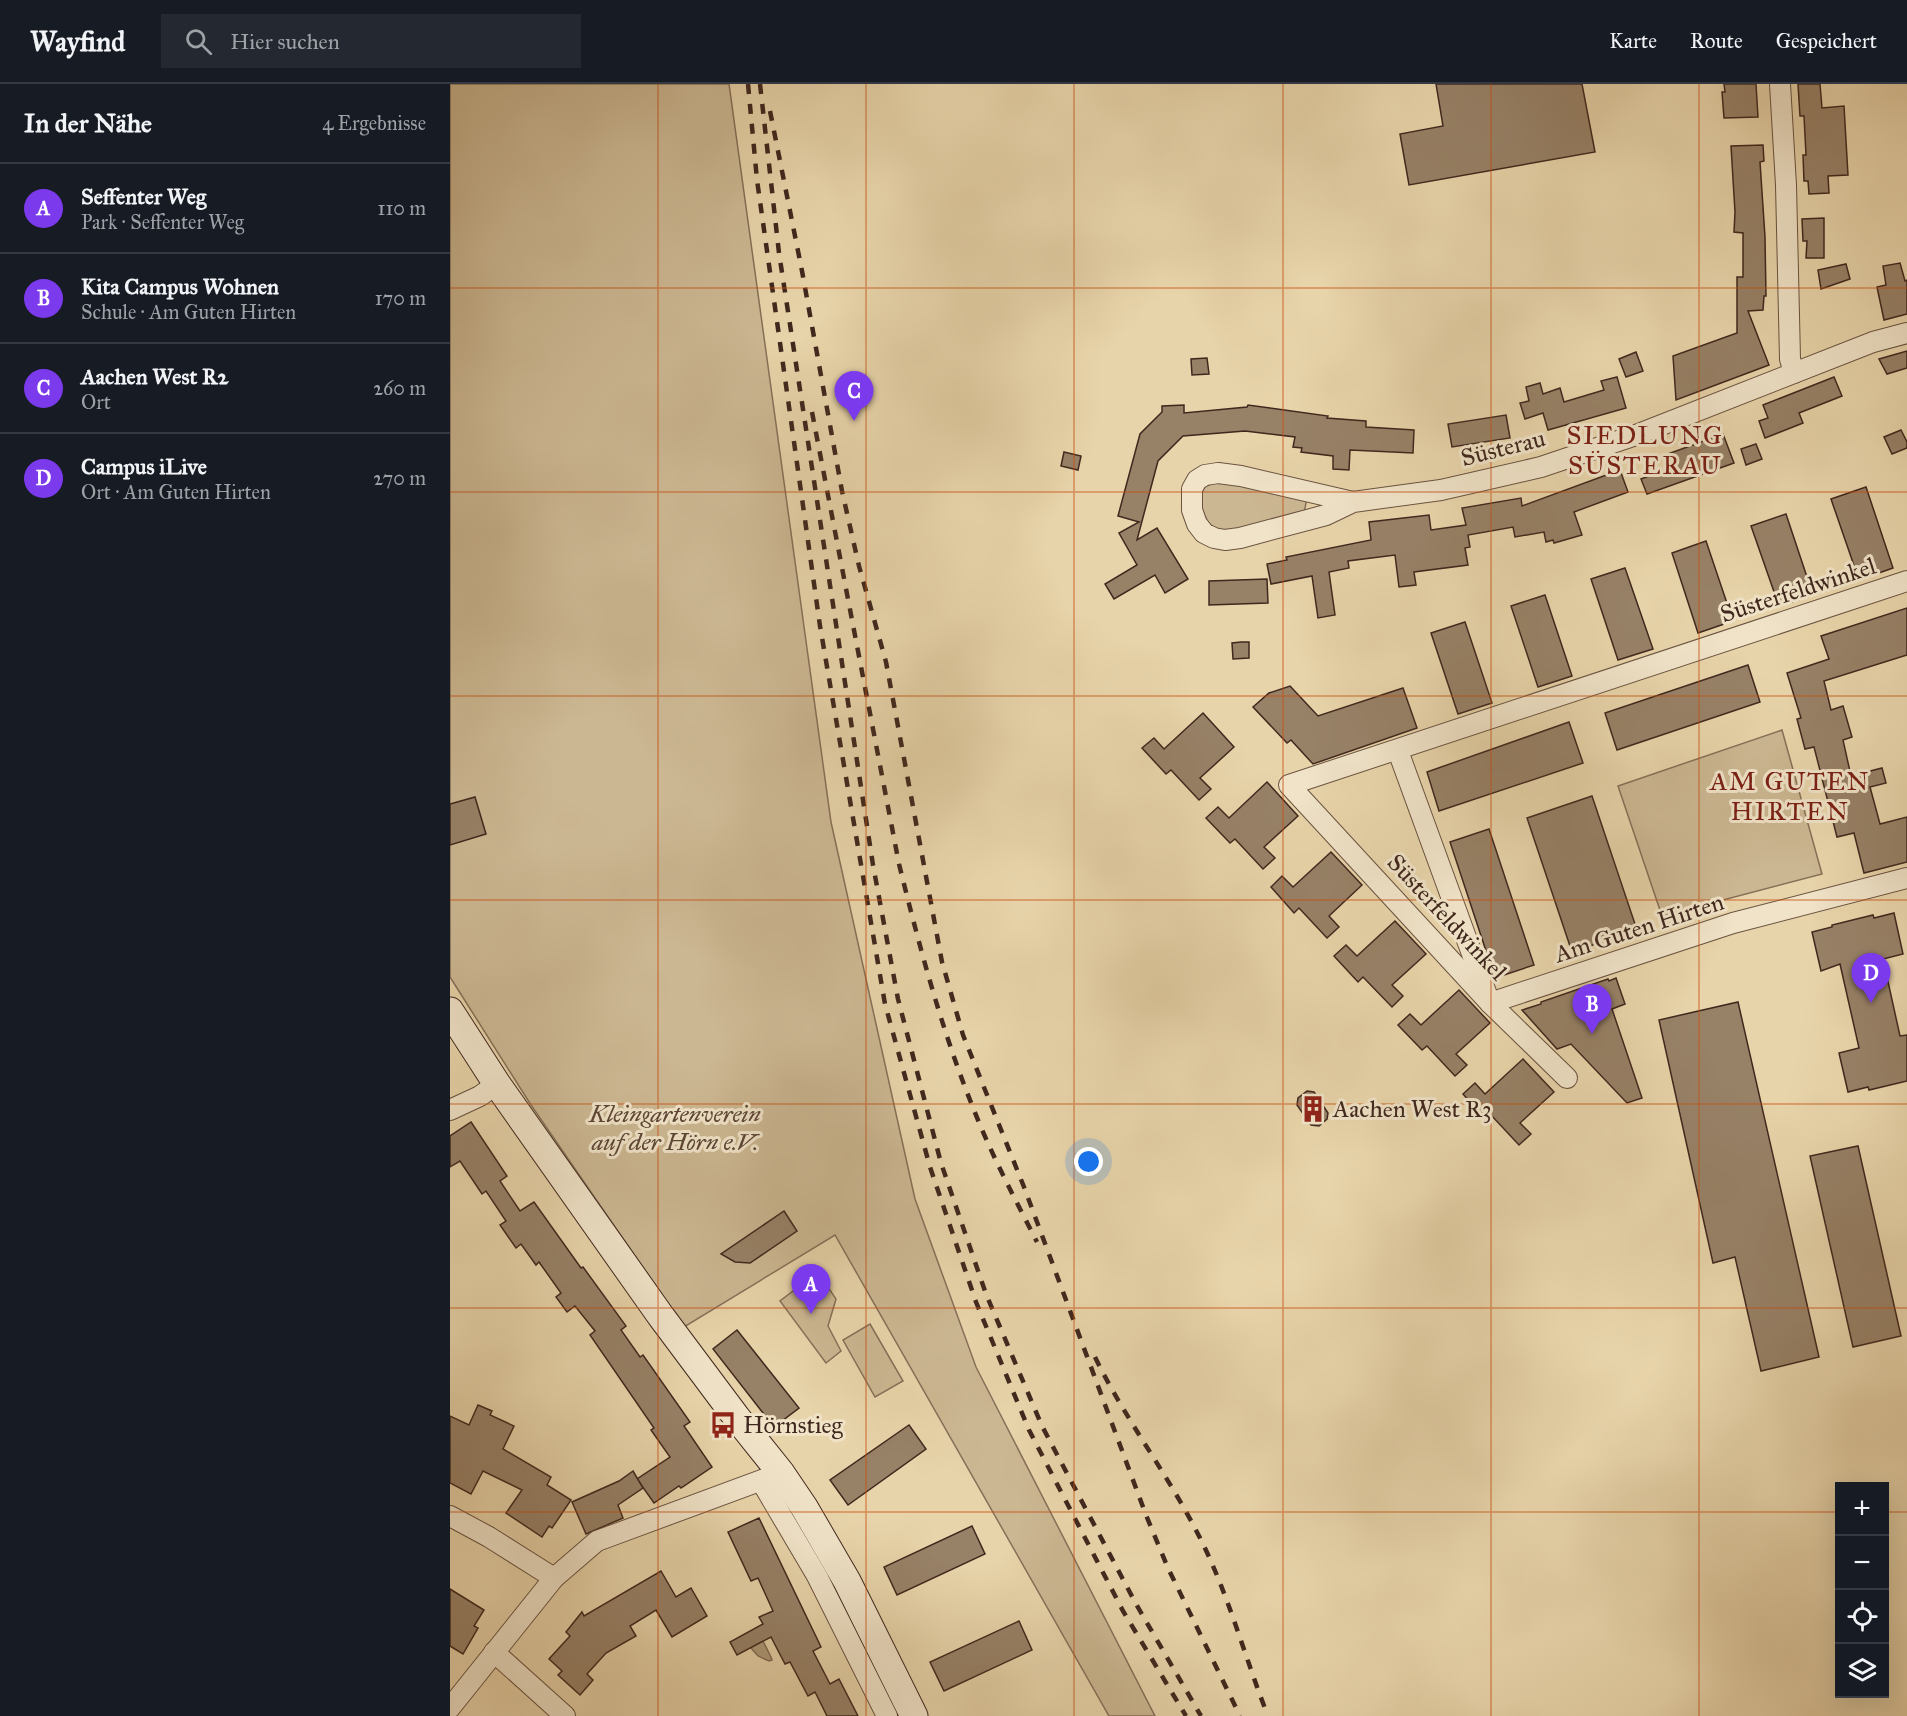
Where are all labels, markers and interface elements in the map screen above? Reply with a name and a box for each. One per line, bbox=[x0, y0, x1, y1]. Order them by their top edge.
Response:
search box bbox=[161, 14, 581, 68]
text: Wayfind bbox=[30, 24, 125, 59]
icon: search bbox=[182, 25, 215, 58]
text: Hier suchen bbox=[230, 28, 340, 55]
text: Karte bbox=[1609, 28, 1657, 54]
text: Route bbox=[1690, 28, 1743, 54]
text: Gespeichert bbox=[1776, 28, 1877, 54]
text: In der Nähe bbox=[24, 107, 152, 139]
text: 4 Ergebnisse bbox=[322, 111, 426, 135]
text: Seffenter Weg bbox=[81, 183, 206, 210]
text: A bbox=[37, 196, 50, 220]
text: 110 m bbox=[378, 196, 426, 220]
text: Park · Seffenter Weg bbox=[81, 210, 244, 234]
text: Kita Campus Wohnen bbox=[81, 273, 279, 300]
text: B bbox=[37, 286, 50, 310]
text: 170 m bbox=[375, 286, 426, 310]
text: Schule · Am Guten Hirten bbox=[81, 300, 296, 324]
text: Aachen West R2 bbox=[81, 363, 228, 390]
pin: C bbox=[834, 372, 874, 421]
text: C bbox=[37, 376, 50, 400]
text: 260 m bbox=[373, 376, 426, 400]
text: Ort bbox=[81, 390, 111, 414]
district label: SIEDLUNG SÜSTERAU bbox=[1567, 419, 1723, 481]
street label: Süsterau bbox=[1458, 423, 1548, 473]
text: Campus iLive bbox=[81, 453, 207, 480]
text: D bbox=[36, 466, 51, 490]
text: 270 m bbox=[373, 466, 426, 490]
text: Ort · Am Guten Hirten bbox=[81, 480, 271, 504]
street label: Süsterfeldwinkel bbox=[1716, 551, 1880, 629]
district label: AM GUTEN HIRTEN bbox=[1709, 765, 1870, 827]
street label: Süsterfeldwinkel bbox=[1381, 848, 1513, 987]
street label: Am Guten Hirten bbox=[1550, 886, 1727, 970]
pin: D bbox=[1852, 954, 1890, 1003]
pin: B bbox=[1572, 984, 1612, 1034]
building icon: Aachen West R3 bbox=[1298, 1094, 1328, 1124]
place label: Aachen West R3 bbox=[1332, 1094, 1492, 1124]
park label: Kleingartenverein auf der Hörn e.V. bbox=[588, 1099, 761, 1157]
your location bbox=[1074, 1147, 1103, 1176]
pin: A bbox=[792, 1264, 830, 1314]
bus stop icon: Hörnstieg bbox=[708, 1410, 738, 1440]
place label: Hörnstieg bbox=[743, 1410, 843, 1440]
map controls bbox=[1835, 1482, 1889, 1698]
button: + bbox=[1835, 1482, 1889, 1536]
button: − bbox=[1835, 1536, 1889, 1590]
button: locate bbox=[1835, 1590, 1889, 1644]
button: layers bbox=[1835, 1644, 1889, 1698]

